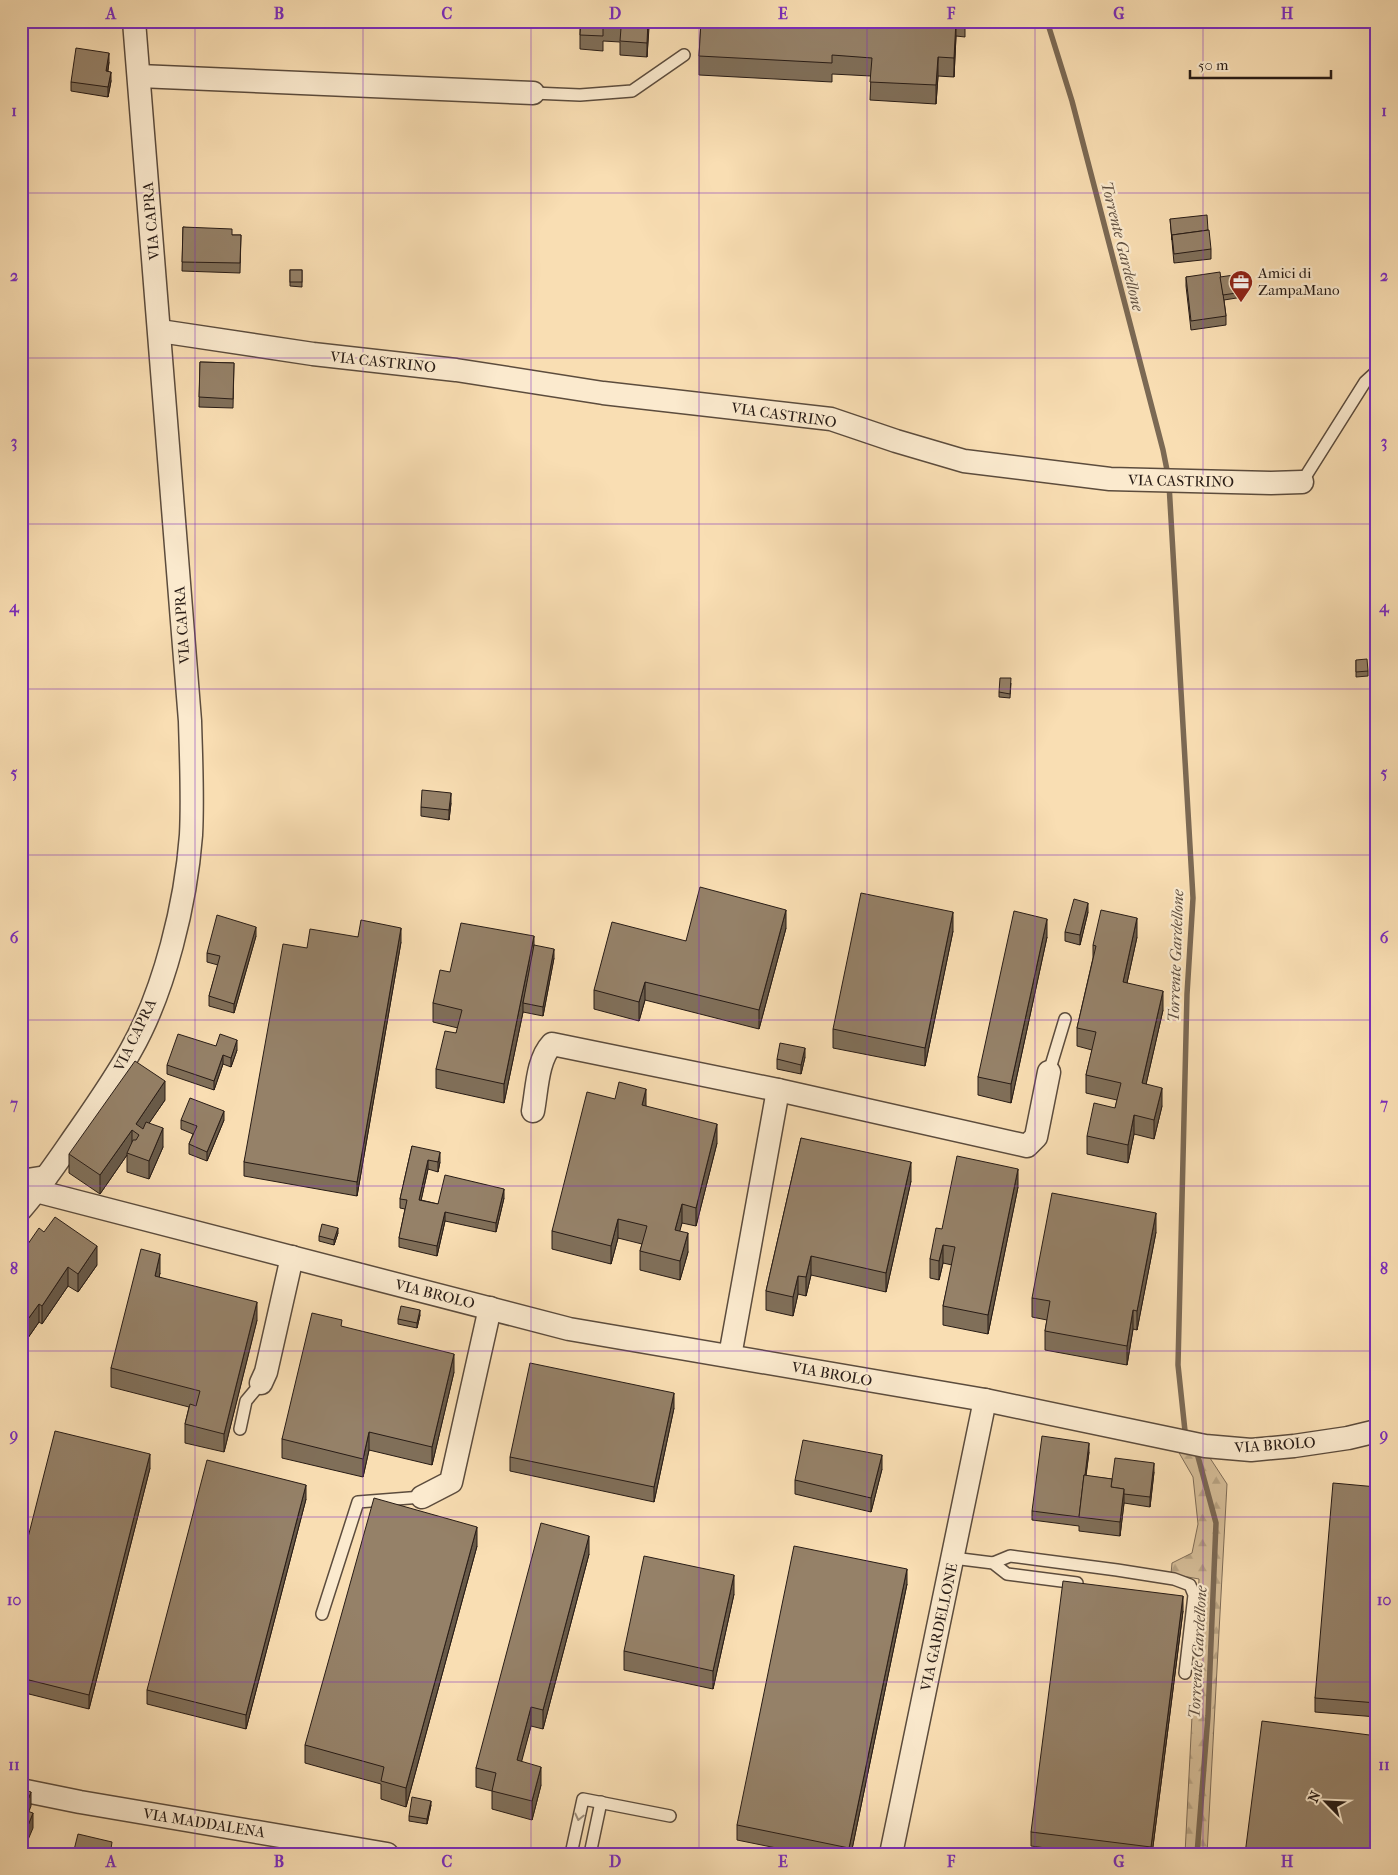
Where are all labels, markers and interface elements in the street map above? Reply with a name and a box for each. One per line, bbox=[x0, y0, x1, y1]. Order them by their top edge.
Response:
text: A bbox=[105, 4, 117, 23]
text: B bbox=[274, 4, 284, 23]
text: C bbox=[442, 4, 453, 23]
text: D bbox=[609, 4, 621, 23]
text: E bbox=[778, 4, 788, 23]
text: F bbox=[946, 4, 956, 23]
text: G bbox=[1113, 4, 1125, 23]
text: H bbox=[1281, 4, 1294, 23]
scale bar bbox=[1190, 48, 1332, 80]
text: 50 m bbox=[1198, 56, 1229, 74]
text: 1 bbox=[11, 101, 17, 120]
text: 1 bbox=[1381, 101, 1387, 120]
water label: Torrente Gardellone bbox=[1097, 179, 1148, 313]
street label: VIA CAPRA bbox=[139, 181, 163, 262]
place label: Amici di ZampaMano bbox=[1257, 264, 1340, 299]
text: 2 bbox=[10, 266, 18, 285]
text: 2 bbox=[1380, 266, 1388, 285]
office icon: Amici di ZampaMano bbox=[1228, 269, 1254, 303]
street label: VIA CASTRINO bbox=[328, 347, 437, 377]
street label: VIA CASTRINO bbox=[729, 399, 838, 431]
text: 3 bbox=[11, 432, 17, 452]
text: 3 bbox=[1381, 432, 1387, 452]
street label: VIA CASTRINO bbox=[1127, 471, 1234, 491]
street label: VIA CAPRA bbox=[170, 585, 194, 666]
text: 4 bbox=[8, 597, 20, 617]
text: 4 bbox=[1378, 597, 1390, 617]
text: 5 bbox=[11, 763, 18, 782]
text: 5 bbox=[1381, 763, 1388, 782]
water label: Torrente Gardellone bbox=[1164, 889, 1187, 1023]
text: 6 bbox=[10, 928, 19, 947]
text: 6 bbox=[1380, 928, 1389, 947]
street label: VIA CAPRA bbox=[109, 996, 160, 1075]
text: 7 bbox=[9, 1094, 18, 1113]
text: 7 bbox=[1379, 1094, 1388, 1113]
text: 8 bbox=[10, 1259, 18, 1278]
text: 8 bbox=[1380, 1259, 1388, 1278]
street label: VIA BROLO bbox=[392, 1275, 477, 1313]
street label: VIA BROLO bbox=[789, 1358, 874, 1390]
text: 9 bbox=[9, 1425, 18, 1445]
text: 9 bbox=[1379, 1425, 1388, 1445]
street label: VIA BROLO bbox=[1233, 1433, 1316, 1457]
street label: VIA GARDELLONE bbox=[916, 1561, 961, 1694]
water label: Torrente Gardellone bbox=[1185, 1585, 1210, 1719]
text: 10 bbox=[7, 1590, 21, 1609]
text: 10 bbox=[1377, 1590, 1391, 1609]
text: 11 bbox=[8, 1755, 20, 1774]
text: 11 bbox=[1378, 1755, 1390, 1774]
north arrow bbox=[1300, 1778, 1350, 1828]
text: N bbox=[1305, 1788, 1325, 1805]
street label: VIA MADDALENA bbox=[141, 1804, 266, 1842]
one-way arrow bbox=[574, 1813, 585, 1822]
text: A bbox=[105, 1852, 117, 1871]
text: B bbox=[274, 1852, 284, 1871]
text: C bbox=[442, 1852, 453, 1871]
text: D bbox=[609, 1852, 621, 1871]
text: E bbox=[778, 1852, 788, 1871]
text: F bbox=[946, 1852, 956, 1871]
text: G bbox=[1113, 1852, 1125, 1871]
text: H bbox=[1281, 1852, 1294, 1871]

